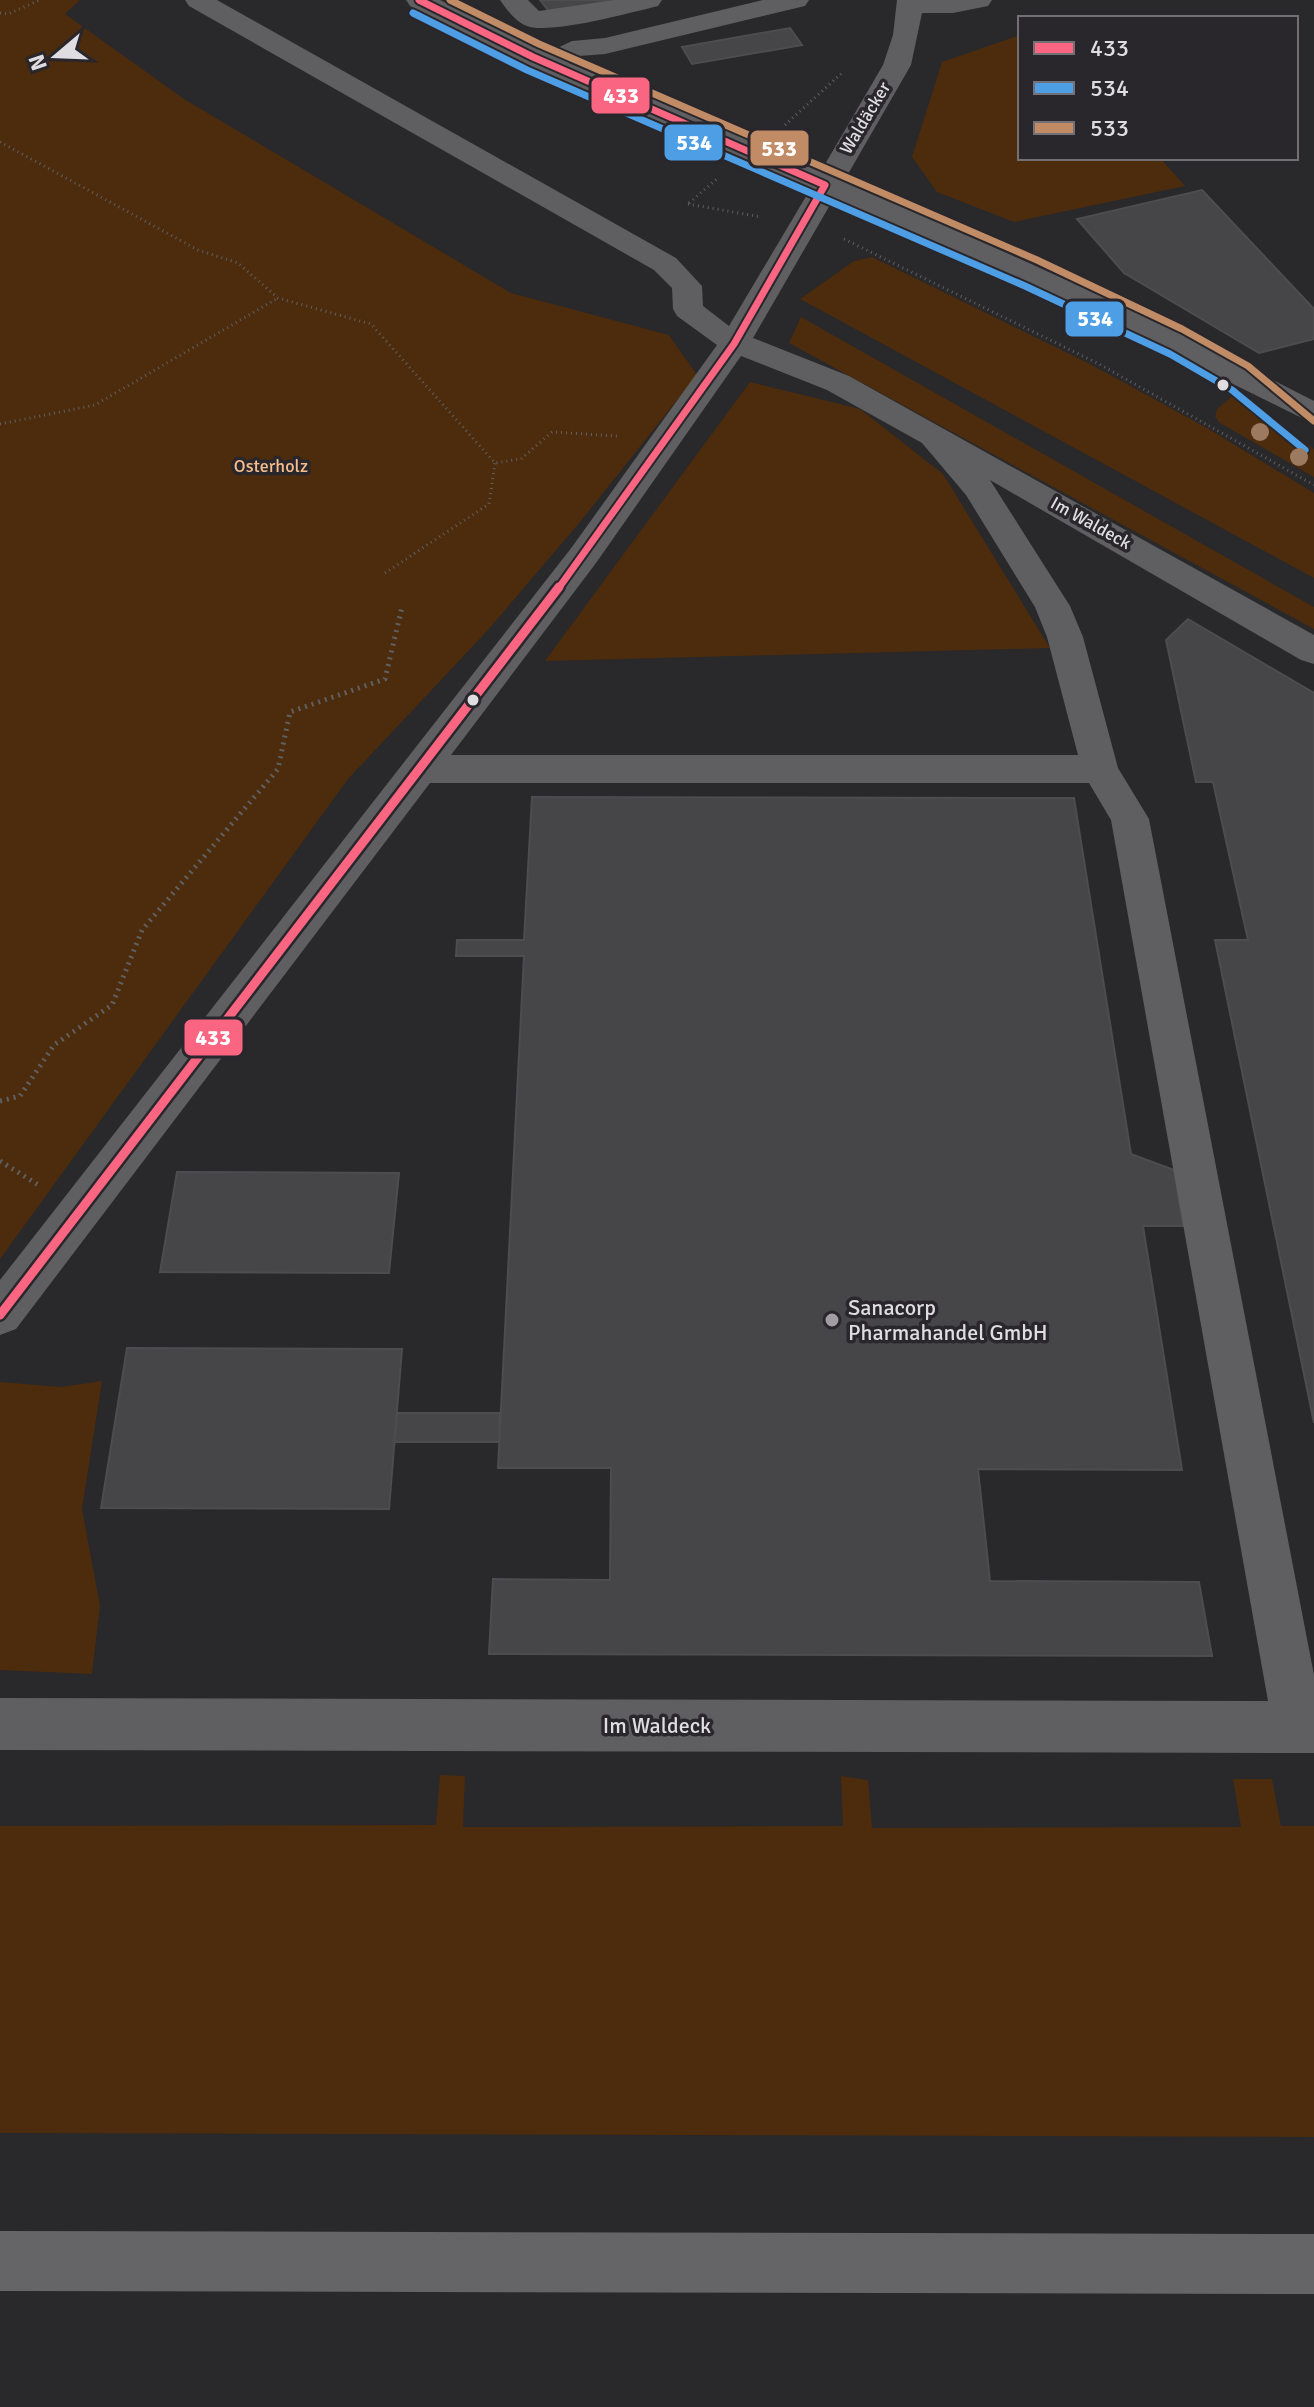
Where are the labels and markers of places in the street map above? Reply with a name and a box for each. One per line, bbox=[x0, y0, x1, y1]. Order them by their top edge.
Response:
unlabelled marker bbox=[1215, 377, 1231, 393]
unlabelled marker bbox=[465, 692, 481, 708]
place label: Sanacorp Pharmahandel GmbH bbox=[848, 1294, 1048, 1346]
marker: Sanacorp Pharmahandel GmbH bbox=[823, 1311, 841, 1329]

